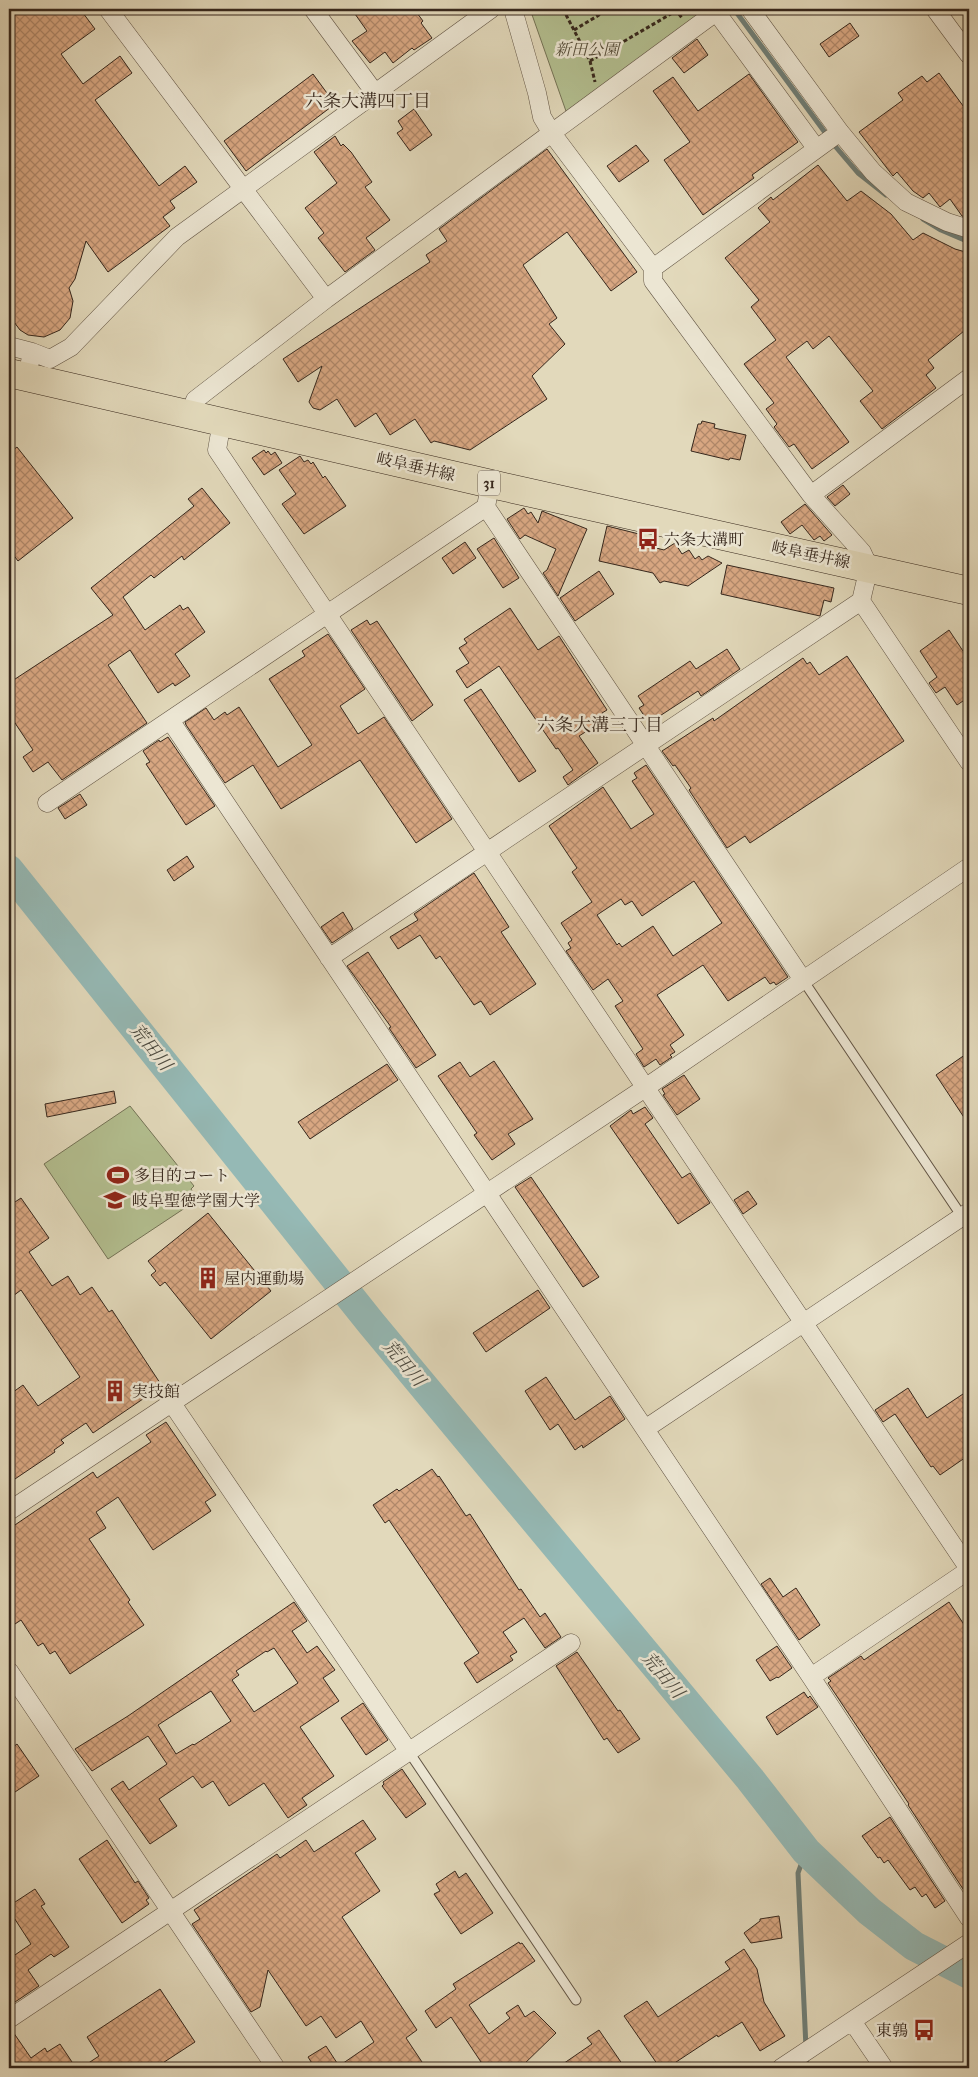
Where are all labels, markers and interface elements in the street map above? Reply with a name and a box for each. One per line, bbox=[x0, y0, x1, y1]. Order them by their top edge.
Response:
park label: 新田公園 bbox=[555, 40, 622, 59]
district label: 六条大溝四丁目 bbox=[305, 91, 431, 112]
street label: 岐阜垂井線 bbox=[375, 448, 457, 485]
road number: 31 bbox=[478, 470, 500, 496]
bus stop icon: 六条大溝町 bbox=[635, 526, 661, 552]
place label: 六条大溝町 bbox=[664, 530, 744, 549]
street label: 岐阜垂井線 bbox=[770, 537, 852, 572]
district label: 六条大溝三丁目 bbox=[537, 715, 663, 736]
water label: 荒田川 bbox=[125, 1020, 177, 1076]
sports icon: 多目的コート bbox=[105, 1162, 131, 1188]
place label: 多目的コート bbox=[134, 1166, 230, 1185]
school or university icon: 岐阜聖徳学園大学 bbox=[102, 1187, 128, 1213]
place label: 岐阜聖徳学園大学 bbox=[132, 1191, 260, 1210]
building icon: 屋内運動場 bbox=[195, 1265, 221, 1291]
place label: 屋内運動場 bbox=[224, 1269, 304, 1288]
water label: 荒田川 bbox=[378, 1336, 430, 1392]
building icon: 実技館 bbox=[102, 1378, 128, 1404]
place label: 実技館 bbox=[132, 1382, 180, 1401]
water label: 荒田川 bbox=[637, 1648, 689, 1704]
bus stop icon: 東鶉 bbox=[911, 2017, 937, 2043]
place label: 東鶉 bbox=[876, 2021, 908, 2040]

